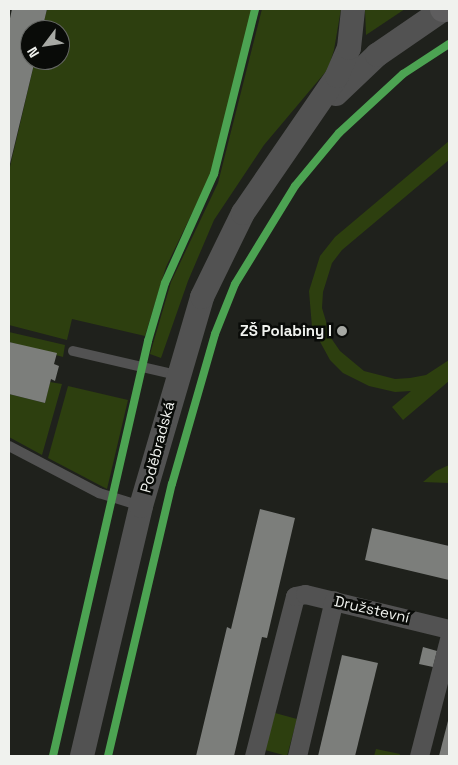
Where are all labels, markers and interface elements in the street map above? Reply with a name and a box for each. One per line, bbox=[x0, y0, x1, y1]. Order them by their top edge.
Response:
north arrow bbox=[20, 20, 70, 70]
text: N bbox=[23, 44, 43, 61]
place label: ZŠ Polabiny I bbox=[240, 322, 332, 340]
marker: ZŠ Polabiny I bbox=[336, 325, 348, 337]
street label: Poděbradská bbox=[136, 399, 178, 495]
street label: Družstevní bbox=[333, 592, 411, 626]

